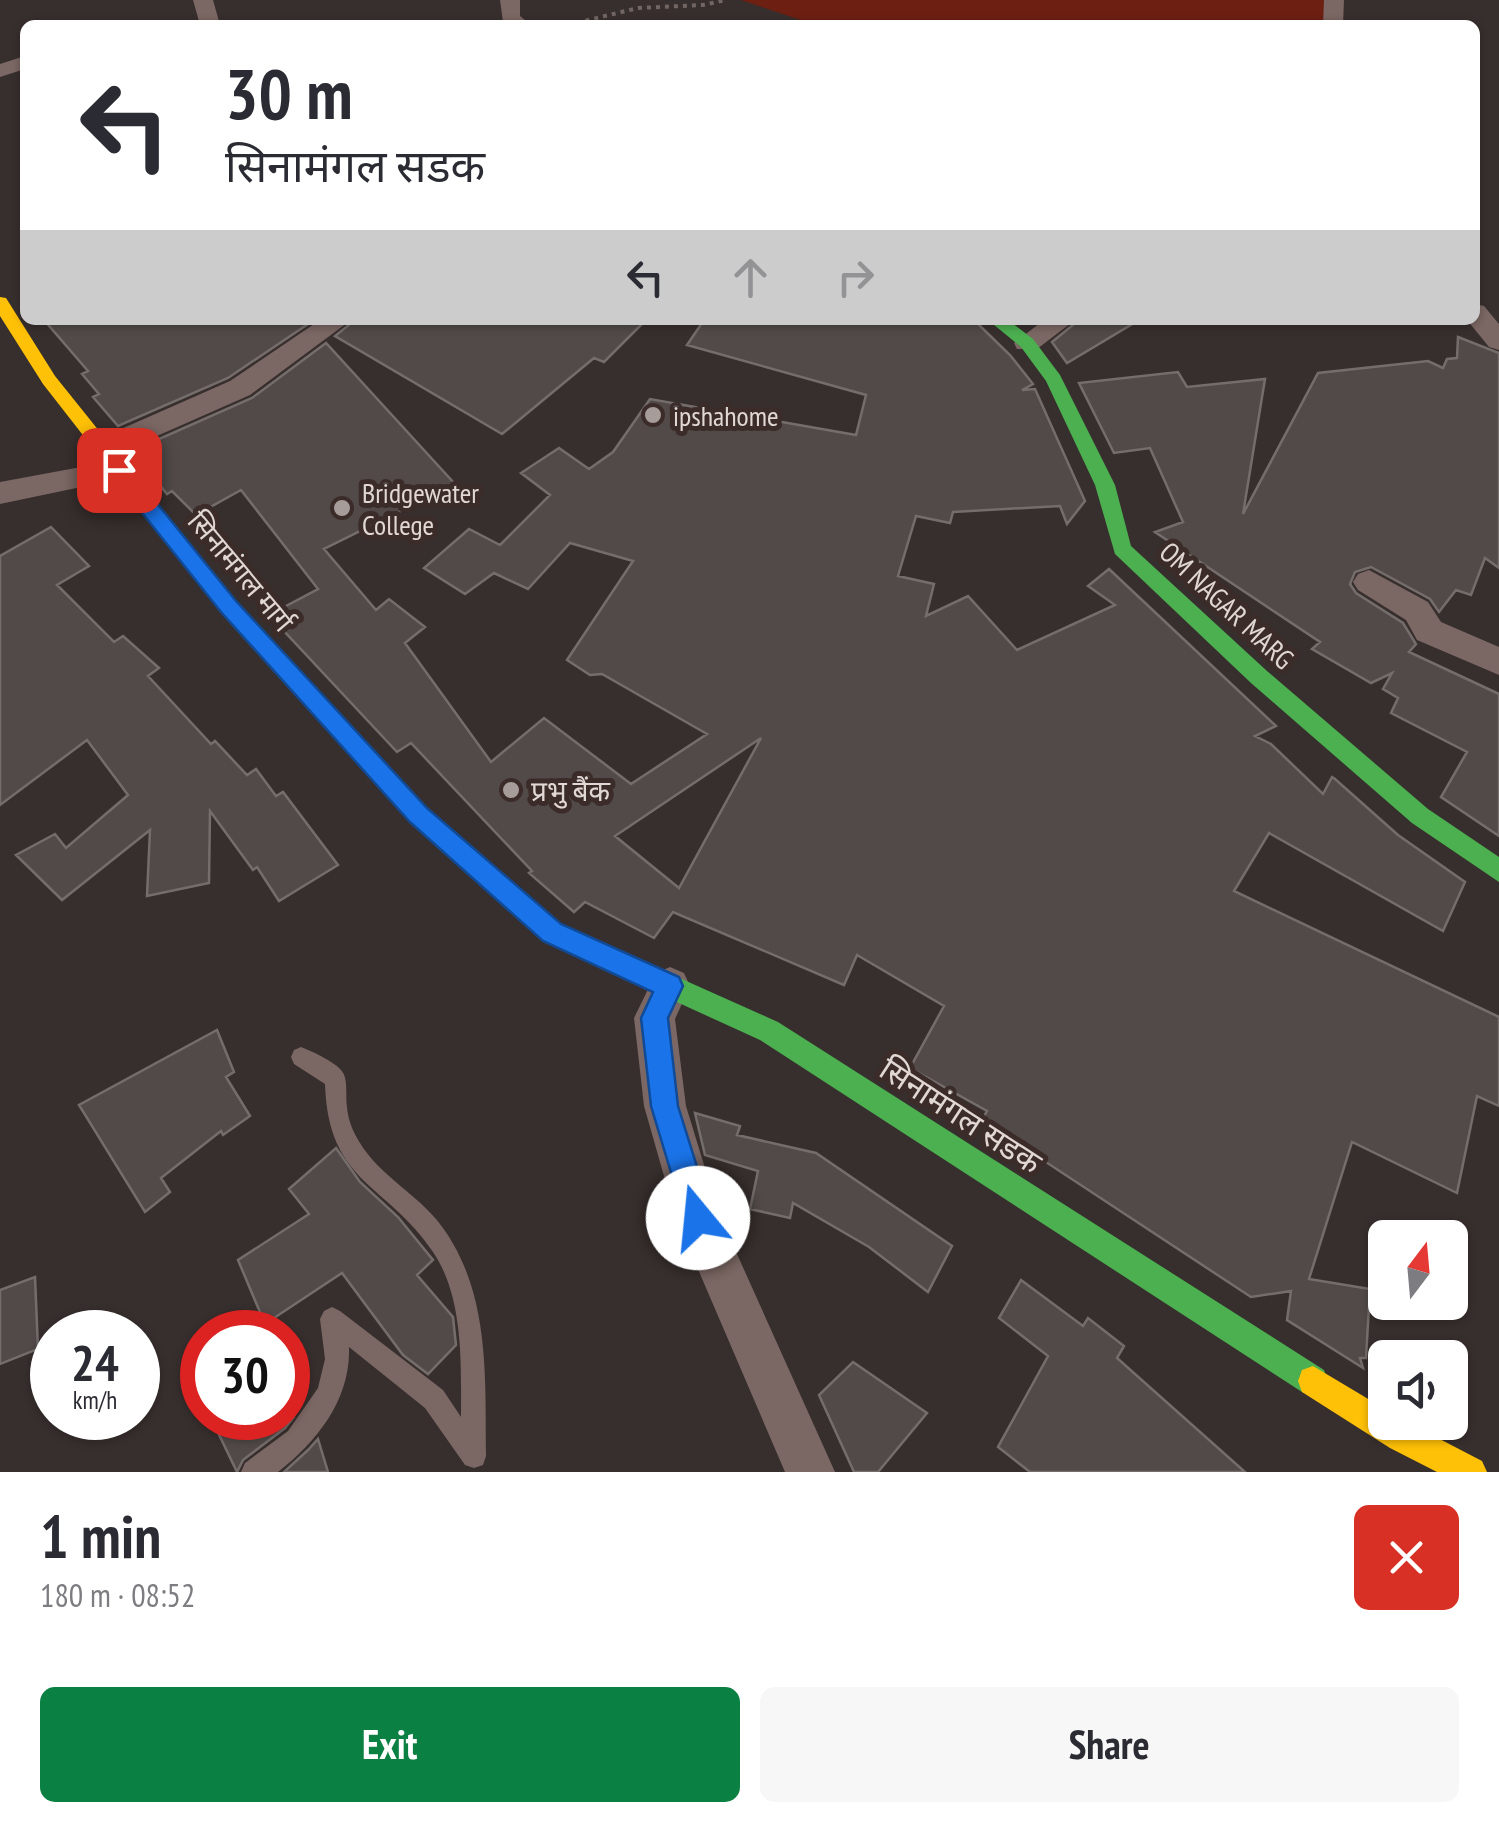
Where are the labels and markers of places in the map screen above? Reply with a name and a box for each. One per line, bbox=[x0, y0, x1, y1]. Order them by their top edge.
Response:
place label: ipshahome bbox=[673, 397, 778, 434]
marker: ipshahome bbox=[642, 404, 664, 426]
pin bbox=[77, 428, 162, 513]
place label: Bridgewater College bbox=[362, 474, 479, 543]
marker: Bridgewater College bbox=[331, 497, 353, 519]
place label: प्रभु बैंक bbox=[531, 772, 611, 809]
marker: प्रभु बैंक bbox=[500, 779, 522, 801]

